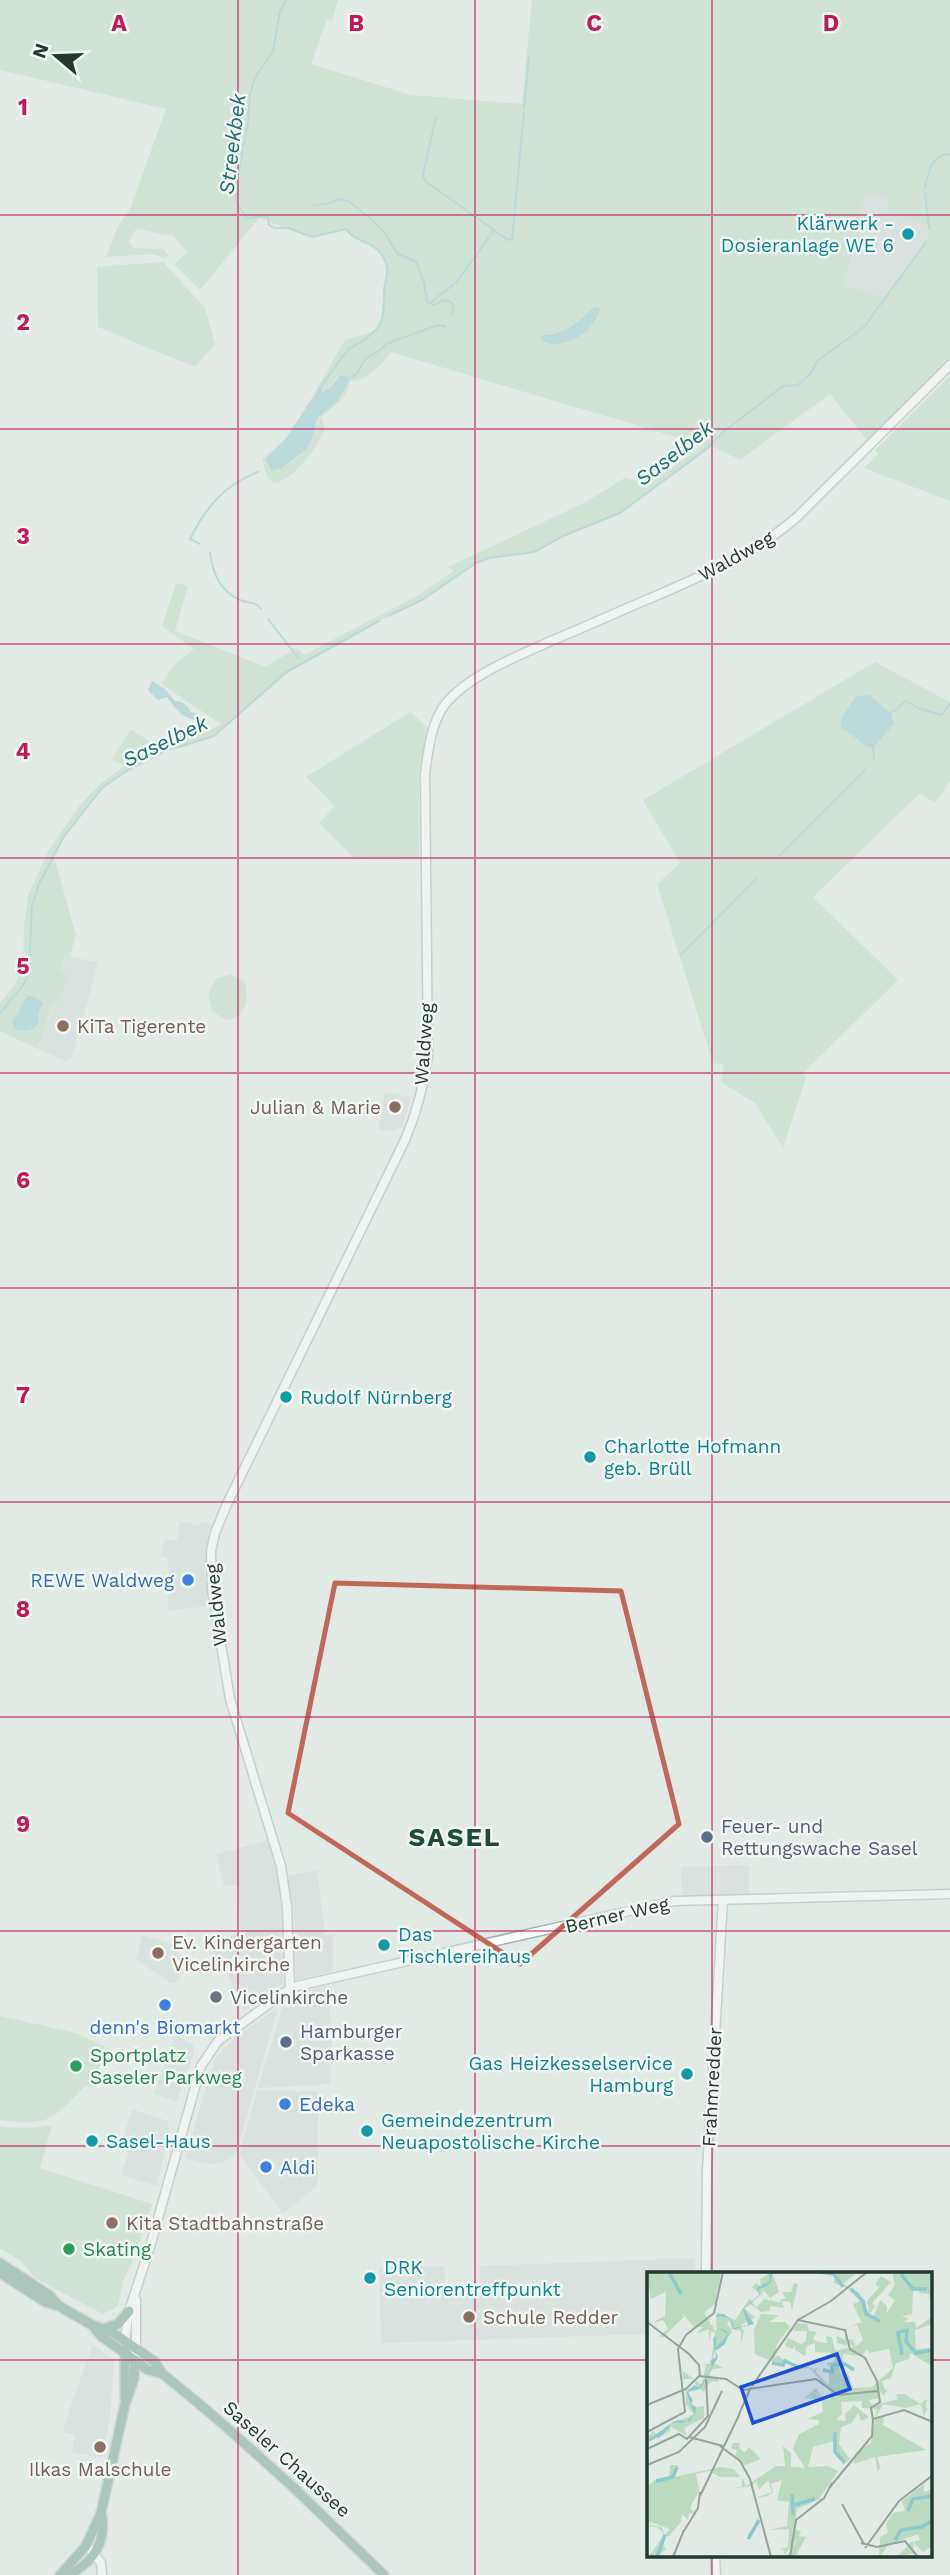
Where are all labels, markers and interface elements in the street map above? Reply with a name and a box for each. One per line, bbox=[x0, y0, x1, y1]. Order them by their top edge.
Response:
text: A bbox=[111, 10, 127, 37]
text: B bbox=[348, 10, 364, 37]
text: C bbox=[586, 10, 602, 37]
text: D bbox=[823, 10, 839, 37]
north arrow bbox=[21, 21, 91, 91]
text: N bbox=[27, 40, 54, 61]
water label: Streekbek bbox=[213, 92, 251, 196]
text: 1 bbox=[18, 94, 28, 121]
place label: Klärwerk - Dosieranlage WE 6 bbox=[721, 212, 894, 257]
marker: Klärwerk - Dosieranlage WE 6 bbox=[900, 226, 916, 242]
text: 2 bbox=[16, 309, 30, 336]
water label: Saselbek bbox=[630, 415, 718, 491]
text: 3 bbox=[16, 523, 30, 550]
street label: Waldweg bbox=[694, 525, 778, 586]
water label: Saselbek bbox=[118, 709, 212, 772]
text: 4 bbox=[16, 738, 31, 765]
text: 5 bbox=[16, 953, 30, 980]
street label: Waldweg bbox=[410, 1001, 438, 1086]
place label: KiTa Tigerente bbox=[77, 1015, 206, 1038]
marker: KiTa Tigerente bbox=[55, 1018, 71, 1034]
place label: Julian & Marie bbox=[250, 1096, 381, 1119]
marker: Julian & Marie bbox=[387, 1099, 403, 1115]
text: 6 bbox=[16, 1167, 30, 1194]
text: 7 bbox=[16, 1382, 30, 1409]
place label: Rudolf Nürnberg bbox=[300, 1386, 453, 1409]
marker: Rudolf Nürnberg bbox=[278, 1389, 294, 1405]
place label: Charlotte Hofmann geb. Brüll bbox=[604, 1435, 781, 1480]
marker: Charlotte Hofmann geb. Brüll bbox=[582, 1449, 598, 1465]
street label: Waldweg bbox=[200, 1562, 232, 1647]
place label: REWE Waldweg bbox=[30, 1569, 175, 1592]
marker: REWE Waldweg bbox=[180, 1572, 196, 1588]
text: 8 bbox=[16, 1596, 30, 1623]
text: 9 bbox=[16, 1811, 30, 1838]
place label: Feuer- und Rettungswache Sasel bbox=[721, 1815, 918, 1860]
district label: SASEL bbox=[408, 1822, 502, 1852]
marker: Feuer- und Rettungswache Sasel bbox=[699, 1829, 715, 1845]
street label: Berner Weg bbox=[563, 1892, 672, 1938]
place label: Das Tischlereihaus bbox=[398, 1923, 531, 1968]
place label: Ev. Kindergarten Vicelinkirche bbox=[172, 1931, 322, 1976]
marker: Das Tischlereihaus bbox=[376, 1937, 392, 1953]
marker: Ev. Kindergarten Vicelinkirche bbox=[150, 1945, 166, 1961]
place label: Vicelinkirche bbox=[230, 1986, 348, 2009]
marker: Vicelinkirche bbox=[208, 1989, 224, 2005]
marker: denn's Biomarkt bbox=[157, 1997, 173, 2013]
place label: denn's Biomarkt bbox=[90, 2016, 240, 2039]
place label: Hamburger Sparkasse bbox=[300, 2020, 403, 2065]
street label: Frahmredder bbox=[697, 2026, 727, 2147]
marker: Hamburger Sparkasse bbox=[278, 2034, 294, 2050]
place label: Sportplatz Saseler Parkweg bbox=[90, 2044, 243, 2089]
place label: Gas Heizkesselservice Hamburg bbox=[469, 2052, 674, 2097]
marker: Sportplatz Saseler Parkweg bbox=[68, 2058, 84, 2074]
marker: Gas Heizkesselservice Hamburg bbox=[679, 2066, 695, 2082]
place label: Edeka bbox=[299, 2093, 355, 2116]
marker: Edeka bbox=[277, 2096, 293, 2112]
place label: Gemeindezentrum Neuapostolische Kirche bbox=[381, 2109, 600, 2154]
marker: Gemeindezentrum Neuapostolische Kirche bbox=[359, 2123, 375, 2139]
place label: Sasel-Haus bbox=[106, 2130, 211, 2153]
marker: Sasel-Haus bbox=[84, 2133, 100, 2149]
place label: Aldi bbox=[280, 2156, 315, 2179]
marker: Aldi bbox=[258, 2159, 274, 2175]
place label: Kita Stadtbahnstraße bbox=[126, 2212, 324, 2235]
marker: Kita Stadtbahnstraße bbox=[104, 2215, 120, 2231]
place label: Skating bbox=[83, 2238, 152, 2261]
marker: Skating bbox=[61, 2241, 77, 2257]
place label: DRK Seniorentreffpunkt bbox=[384, 2256, 561, 2301]
marker: DRK Seniorentreffpunkt bbox=[362, 2270, 378, 2286]
inset map bbox=[647, 2272, 932, 2558]
place label: Schule Redder bbox=[483, 2306, 619, 2329]
marker: Schule Redder bbox=[461, 2309, 477, 2325]
street label: Saseler Chaussee bbox=[219, 2396, 355, 2522]
marker: Ilkas Malschule bbox=[92, 2439, 108, 2455]
place label: Ilkas Malschule bbox=[29, 2458, 171, 2481]

